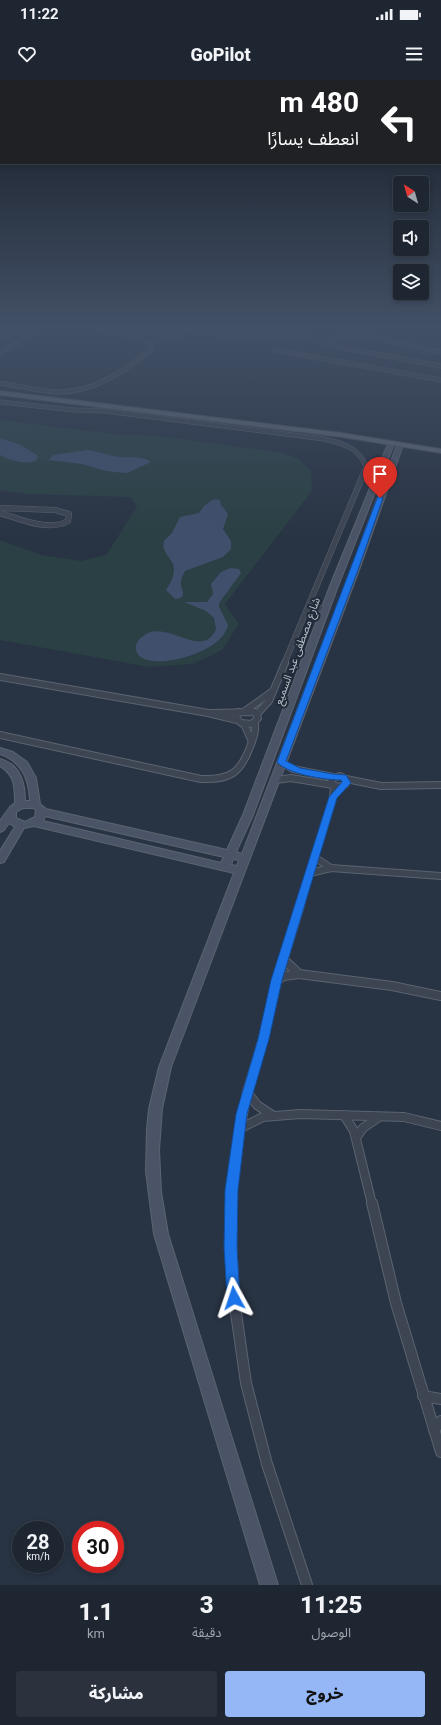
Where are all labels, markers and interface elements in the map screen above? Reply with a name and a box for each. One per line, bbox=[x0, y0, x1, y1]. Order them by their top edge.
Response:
text: 11:22 bbox=[20, 5, 59, 23]
icon: heart bbox=[16, 43, 38, 65]
icon: menu bbox=[403, 43, 425, 65]
text: GoPilot bbox=[190, 44, 251, 65]
text: 480 m bbox=[280, 86, 359, 119]
icon: left bbox=[373, 96, 425, 148]
text: انعطف يسارًا bbox=[267, 128, 359, 149]
north arrow bbox=[393, 176, 429, 212]
map controls bbox=[393, 176, 429, 300]
button: sound bbox=[393, 220, 429, 256]
button: layers bbox=[393, 264, 429, 300]
pin bbox=[363, 457, 397, 498]
icon: arrive bbox=[369, 463, 391, 485]
street label: شارع مصطفى عبد السميع bbox=[272, 595, 324, 707]
position arrow bbox=[213, 1277, 255, 1319]
speed limit sign: 30 bbox=[72, 1521, 124, 1573]
text: 28 bbox=[27, 1530, 49, 1554]
text: km/h bbox=[26, 1551, 50, 1562]
text: 3 bbox=[200, 1591, 214, 1619]
text: 11:25 bbox=[300, 1591, 362, 1619]
text: 1.1 bbox=[79, 1598, 113, 1626]
text: دقيقة bbox=[192, 1625, 222, 1640]
text: الوصول bbox=[312, 1625, 351, 1640]
text: km bbox=[87, 1626, 105, 1641]
button: مشاركة bbox=[16, 1671, 217, 1717]
button: خروج bbox=[225, 1671, 425, 1717]

